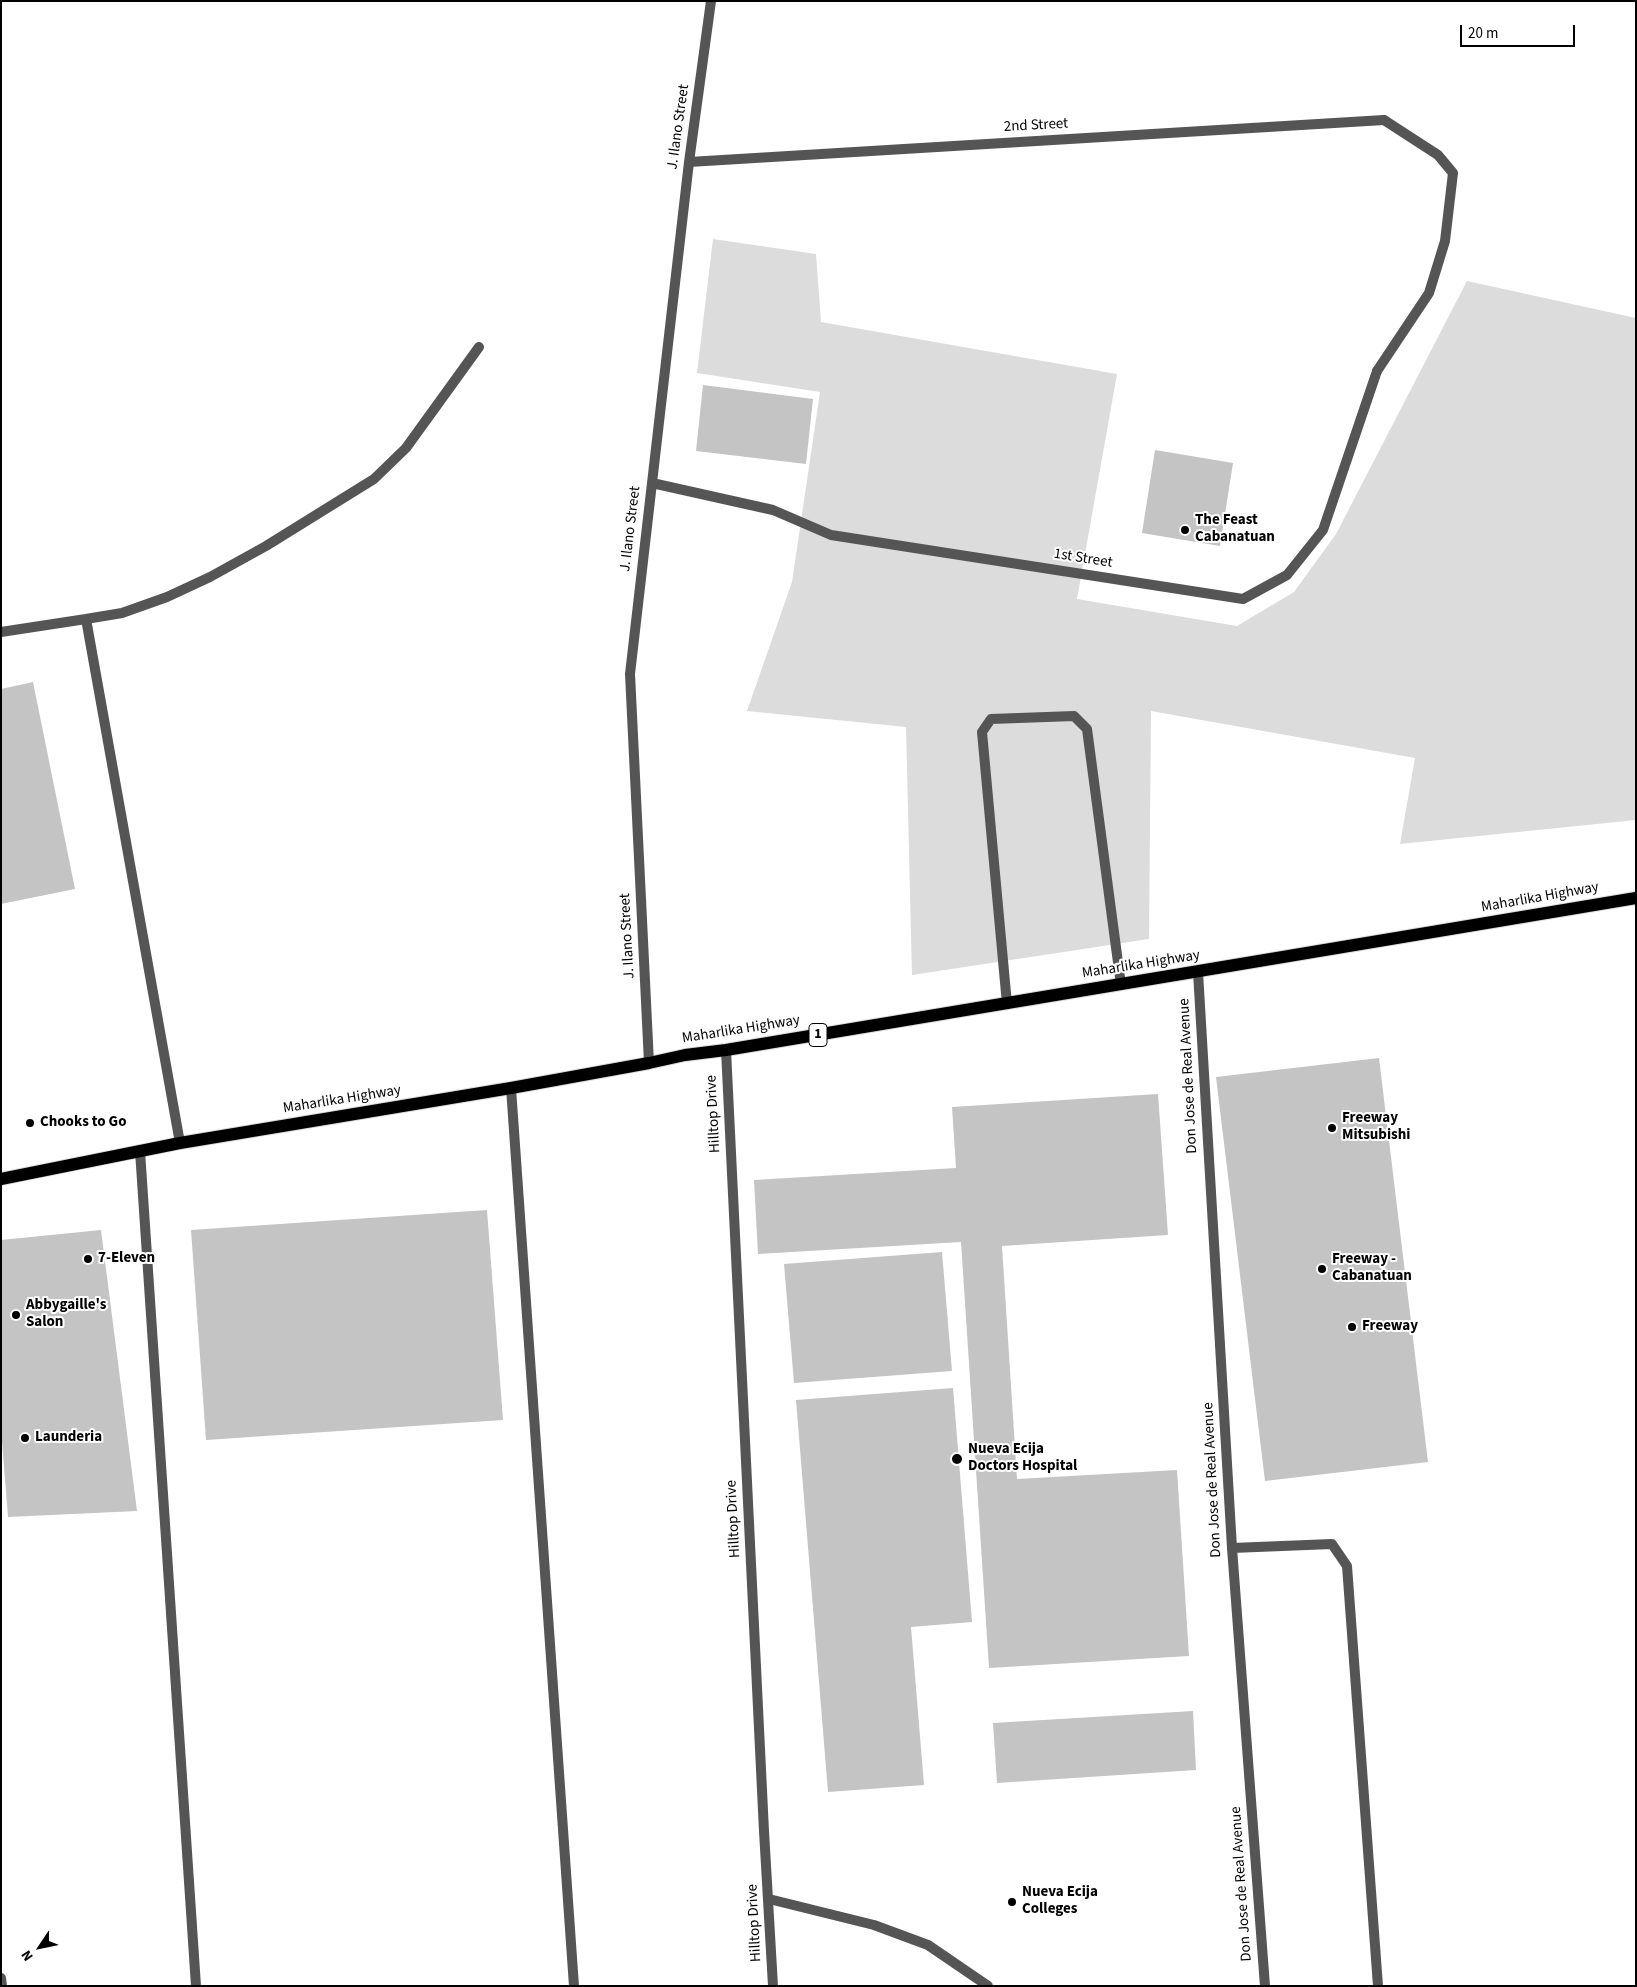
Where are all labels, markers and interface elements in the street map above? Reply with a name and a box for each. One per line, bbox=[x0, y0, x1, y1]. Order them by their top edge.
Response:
scale bar bbox=[1462, 15, 1577, 47]
text: 20 m bbox=[1468, 23, 1498, 44]
street label: J. Ilano Street bbox=[664, 83, 694, 171]
street label: 2nd Street bbox=[1003, 115, 1069, 137]
street label: J. Ilano Street bbox=[617, 485, 645, 573]
place label: The Feast Cabanatuan bbox=[1195, 512, 1275, 547]
marker: The Feast Cabanatuan bbox=[1179, 524, 1191, 536]
street label: 1st Street bbox=[1052, 545, 1114, 573]
street label: Maharlika Highway bbox=[1480, 879, 1600, 917]
street label: J. Ilano Street bbox=[617, 893, 639, 979]
street label: Maharlika Highway bbox=[1081, 947, 1201, 983]
street label: Don Jose de Real Avenue bbox=[1176, 998, 1202, 1154]
street label: Maharlika Highway bbox=[681, 1012, 801, 1048]
road number: 1 bbox=[809, 1024, 827, 1046]
street label: Hilltop Drive bbox=[703, 1075, 725, 1153]
street label: Maharlika Highway bbox=[282, 1082, 402, 1118]
place label: Freeway Mitsubishi bbox=[1342, 1110, 1410, 1145]
place label: Chooks to Go bbox=[40, 1114, 127, 1132]
marker: Chooks to Go bbox=[24, 1117, 36, 1129]
marker: Freeway Mitsubishi bbox=[1326, 1122, 1338, 1134]
place label: 7-Eleven bbox=[98, 1250, 155, 1268]
place label: Freeway - Cabanatuan bbox=[1332, 1251, 1412, 1286]
marker: 7-Eleven bbox=[82, 1253, 94, 1265]
marker: Freeway - Cabanatuan bbox=[1316, 1263, 1328, 1275]
place label: Abbygaille's Salon bbox=[26, 1297, 106, 1332]
marker: Abbygaille's Salon bbox=[10, 1309, 22, 1321]
place label: Freeway bbox=[1362, 1318, 1418, 1336]
marker: Freeway bbox=[1346, 1321, 1358, 1333]
street label: Don Jose de Real Avenue bbox=[1200, 1402, 1226, 1558]
place label: Launderia bbox=[35, 1429, 102, 1447]
marker: Launderia bbox=[19, 1432, 31, 1444]
place label: Nueva Ecija Doctors Hospital bbox=[968, 1441, 1077, 1476]
marker: Nueva Ecija Doctors Hospital bbox=[950, 1452, 964, 1466]
street label: Hilltop Drive bbox=[723, 1480, 745, 1558]
street label: Don Jose de Real Avenue bbox=[1228, 1806, 1256, 1962]
street label: Hilltop Drive bbox=[744, 1884, 766, 1962]
place label: Nueva Ecija Colleges bbox=[1022, 1884, 1098, 1919]
marker: Nueva Ecija Colleges bbox=[1006, 1896, 1018, 1908]
north arrow bbox=[15, 1922, 65, 1972]
text: N bbox=[17, 1946, 38, 1965]

